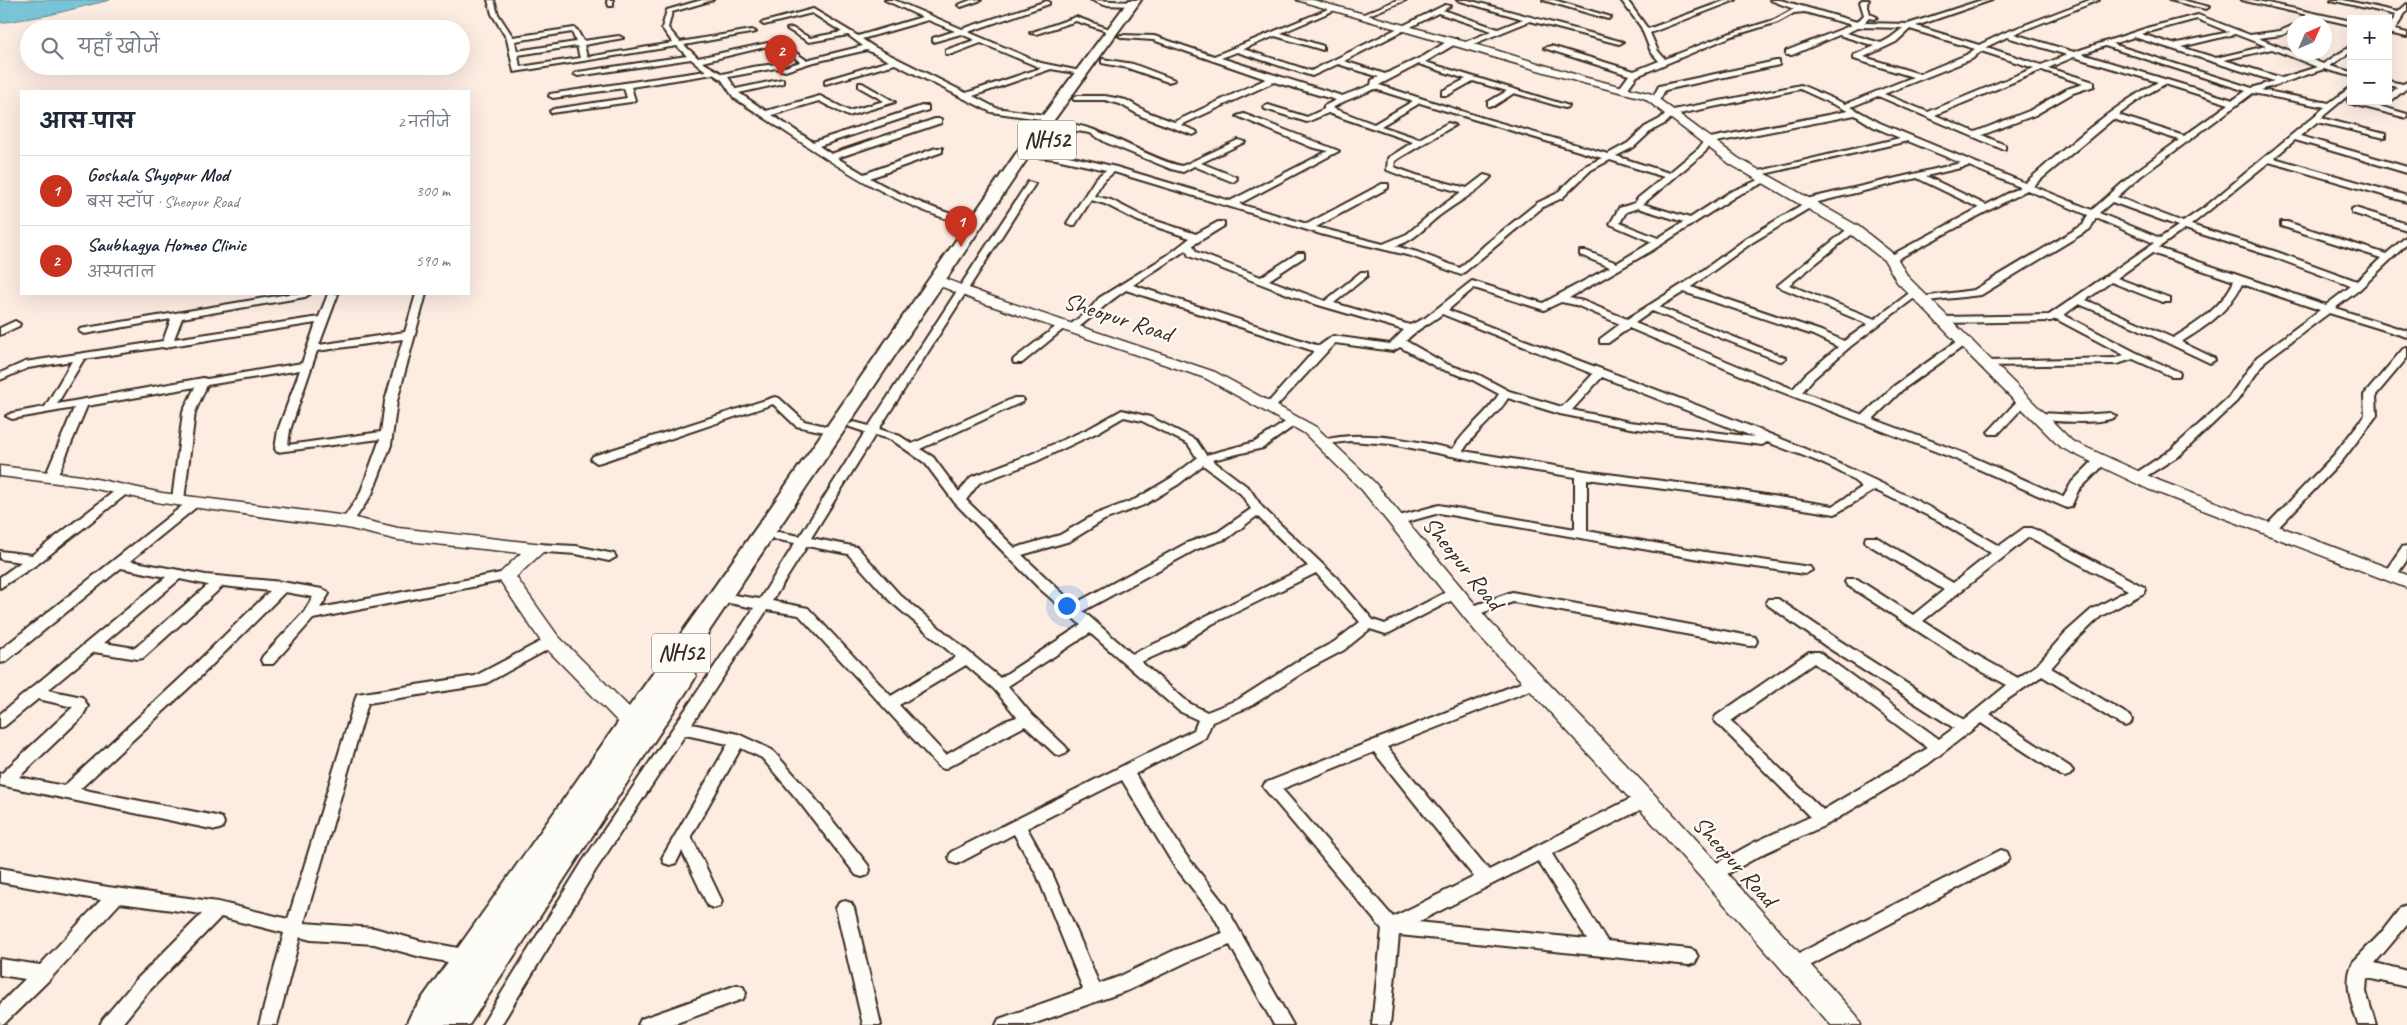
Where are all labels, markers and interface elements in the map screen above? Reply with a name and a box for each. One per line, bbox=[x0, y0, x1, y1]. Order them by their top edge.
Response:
north arrow bbox=[2287, 15, 2332, 60]
map controls bbox=[2347, 15, 2392, 105]
button: + bbox=[2347, 15, 2392, 60]
search box bbox=[20, 20, 470, 75]
icon: search bbox=[38, 34, 66, 62]
text: यहाँ खोजें bbox=[78, 35, 159, 59]
pin: 2 bbox=[765, 35, 797, 76]
button: − bbox=[2347, 60, 2392, 105]
text: आस-पास bbox=[40, 108, 134, 134]
text: 2 नतीजे bbox=[397, 112, 450, 132]
road number: NH52 bbox=[1018, 120, 1076, 160]
text: Goshala Shyopur Mod bbox=[87, 163, 229, 187]
text: 1 bbox=[52, 181, 60, 201]
text: 300 m bbox=[416, 181, 450, 201]
text: बस स्टॉप · Sheopur Road bbox=[87, 192, 239, 212]
pin: 1 bbox=[945, 206, 977, 247]
text: Saubhagya Homeo Clinic bbox=[87, 233, 246, 257]
text: 2 bbox=[52, 251, 60, 271]
text: 590 m bbox=[416, 251, 450, 271]
text: अस्पताल bbox=[87, 262, 155, 282]
street label: Sheopur Road bbox=[1060, 285, 1179, 350]
street label: Sheopur Road bbox=[1416, 510, 1512, 619]
your location bbox=[1054, 593, 1080, 619]
road number: NH52 bbox=[652, 634, 710, 672]
street label: Sheopur Road bbox=[1686, 809, 1786, 915]

